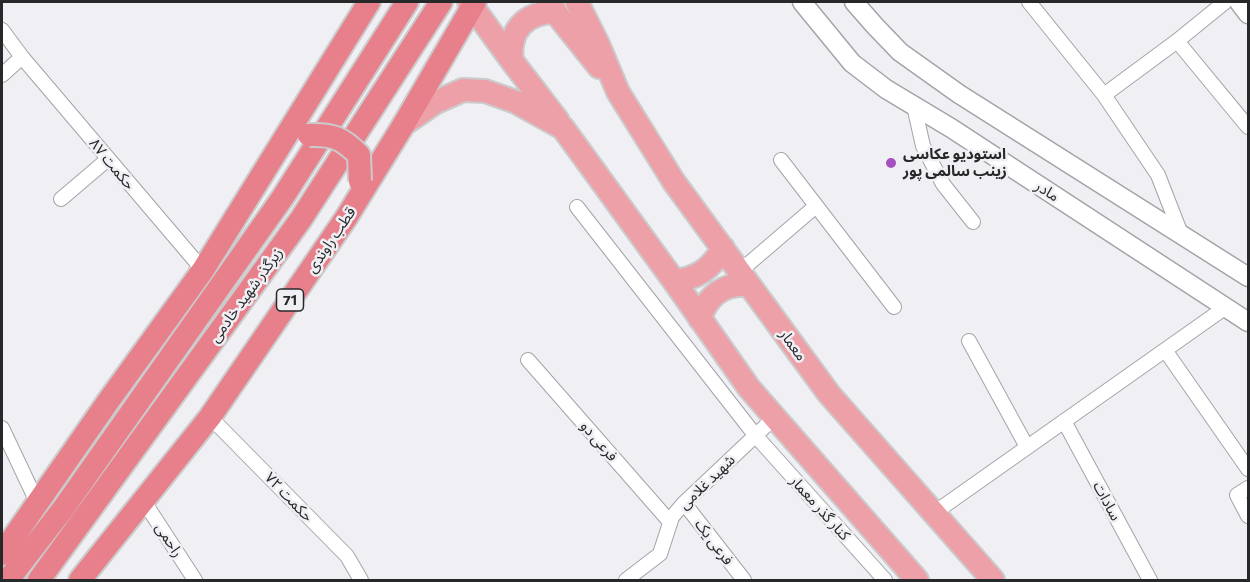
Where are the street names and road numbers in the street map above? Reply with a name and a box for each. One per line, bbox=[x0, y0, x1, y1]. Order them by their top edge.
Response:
street label: حکمت ۸۷ bbox=[85, 135, 139, 193]
street label: مادر bbox=[1032, 177, 1062, 205]
street label: قطب راوندی bbox=[302, 204, 360, 276]
street label: زیرگذر شهید خادمی bbox=[206, 244, 286, 346]
road number: 71 bbox=[276, 289, 304, 311]
street label: معمار bbox=[776, 326, 810, 364]
street label: فرعی دو bbox=[577, 417, 621, 465]
street label: شهید غلامی bbox=[675, 451, 739, 513]
street label: حکمت ۷۲ bbox=[261, 469, 317, 525]
street label: کنار گذر معمار bbox=[786, 472, 854, 544]
street label: سادات bbox=[1089, 478, 1125, 524]
street label: فرعی یک bbox=[691, 515, 737, 569]
street label: راحمی bbox=[151, 519, 187, 561]

